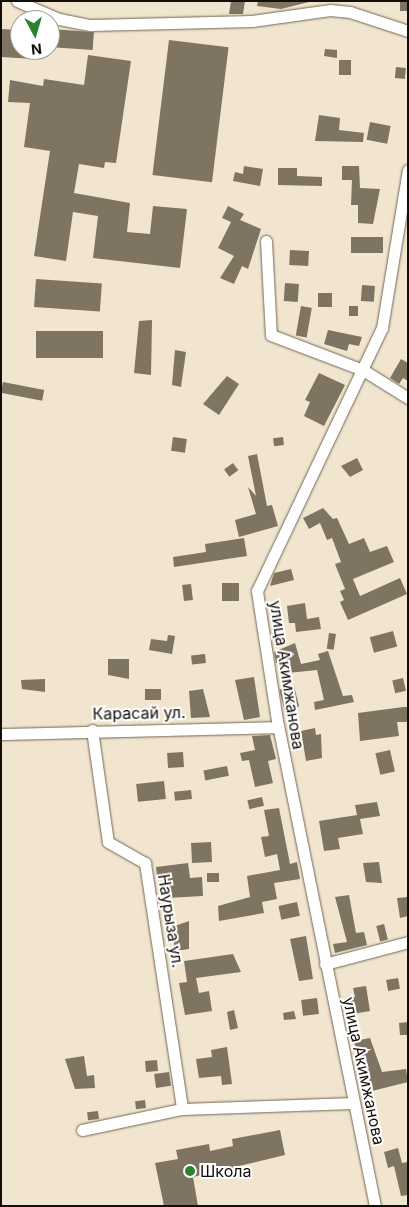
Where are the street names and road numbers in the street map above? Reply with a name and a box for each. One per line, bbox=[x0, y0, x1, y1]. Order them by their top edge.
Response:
street label: улица Акимжанова bbox=[266, 599, 308, 751]
street label: Карасай ул. bbox=[92, 703, 186, 723]
street label: Наурыза ул. bbox=[154, 873, 188, 969]
street label: улица Акимжанова bbox=[339, 995, 389, 1147]

